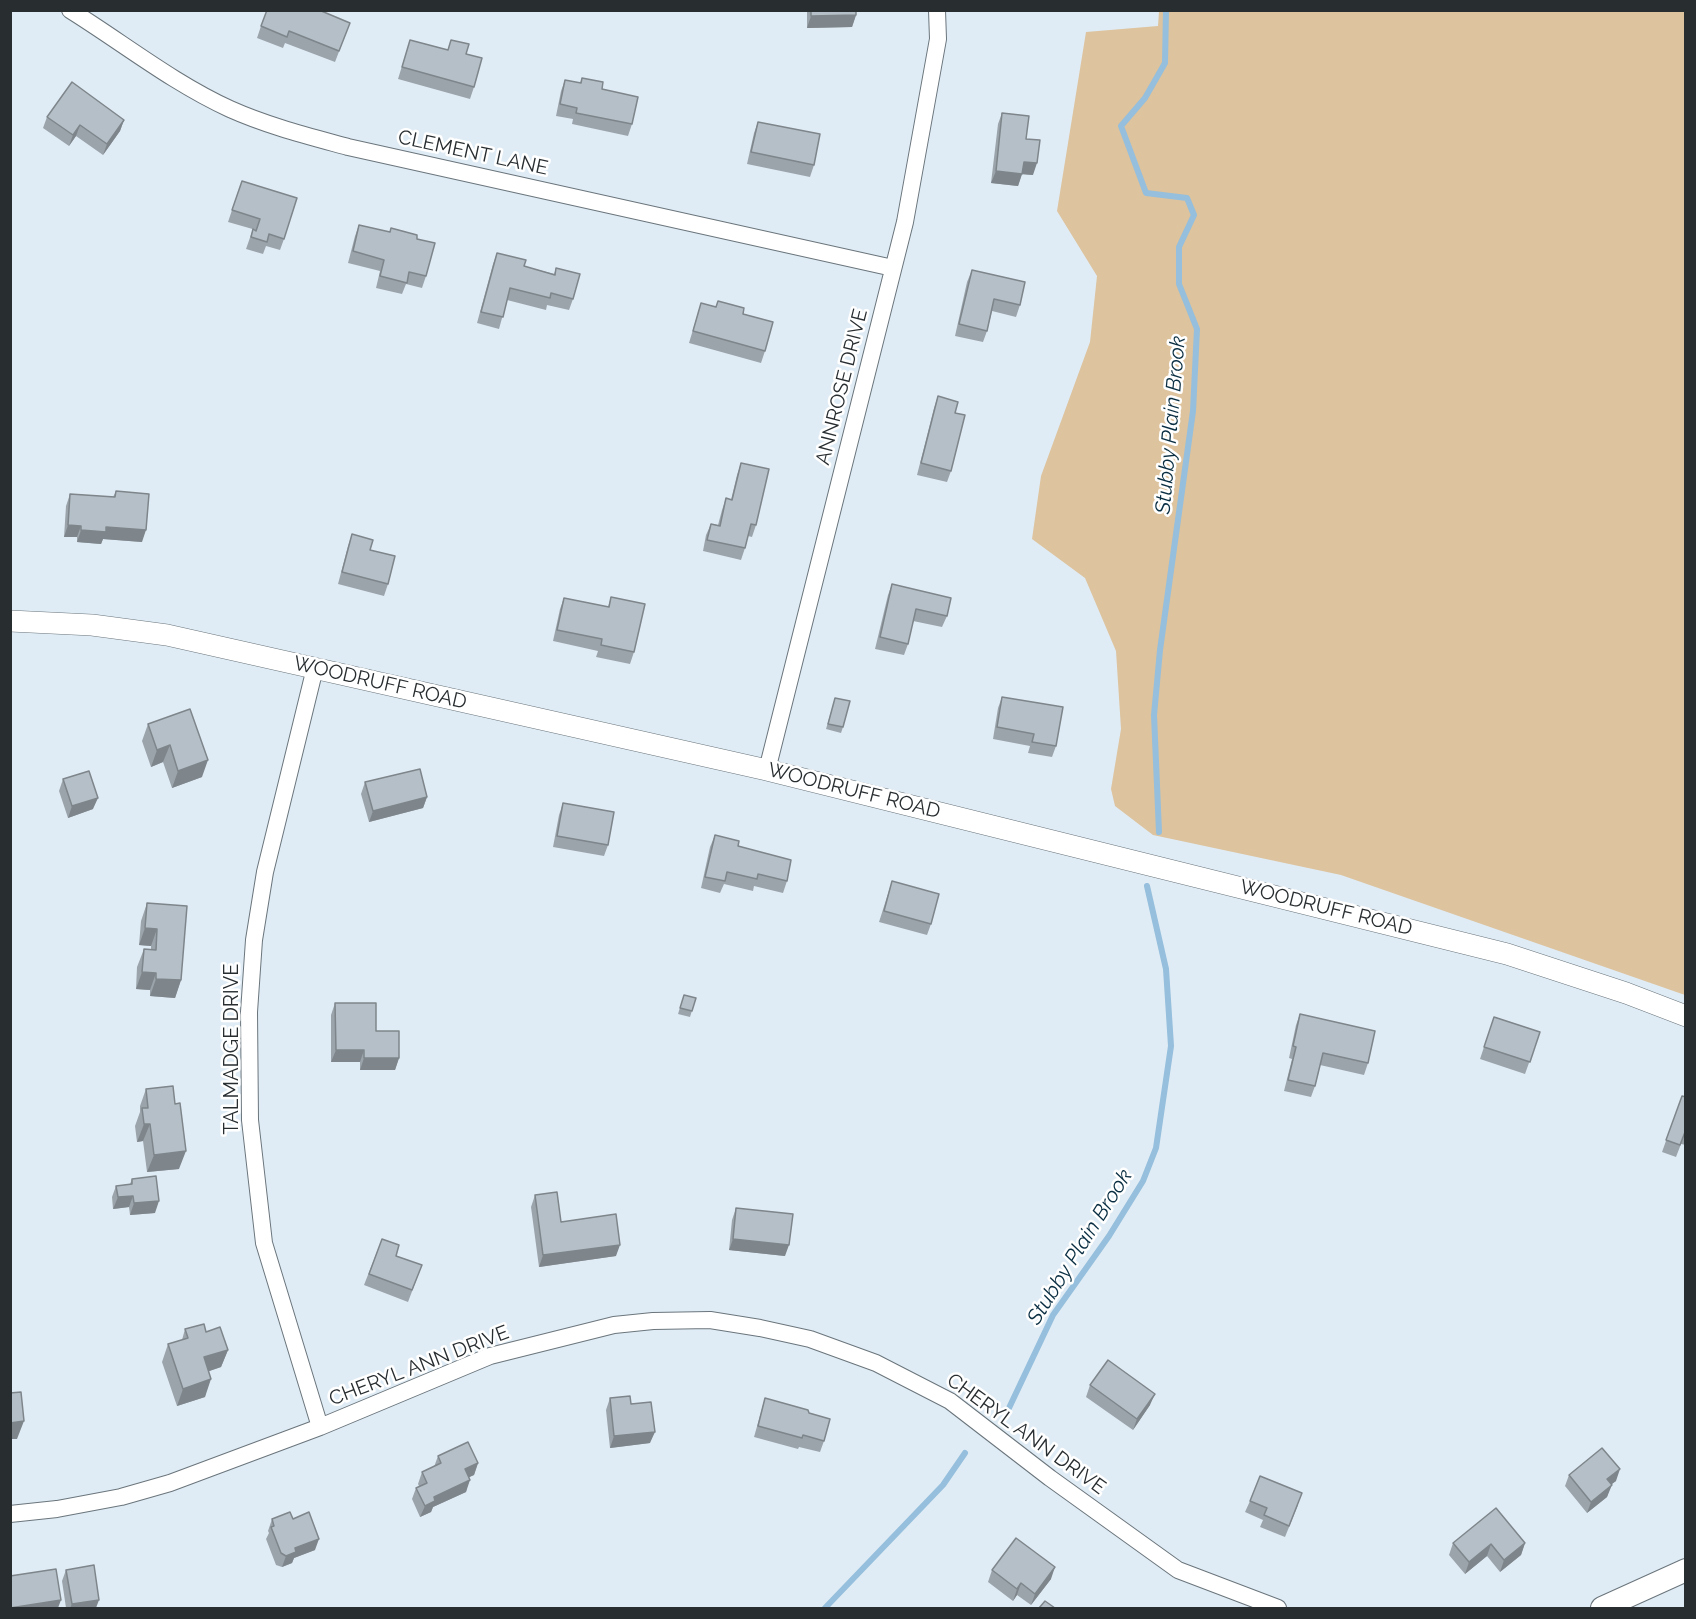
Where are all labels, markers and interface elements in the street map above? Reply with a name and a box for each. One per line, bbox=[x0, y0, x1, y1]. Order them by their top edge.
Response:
street label: CLEMENT LANE bbox=[396, 125, 550, 181]
street label: ANNROSE DRIVE bbox=[811, 306, 873, 468]
water label: Stubby Plain Brook bbox=[1151, 335, 1191, 515]
street label: WOODRUFF ROAD bbox=[291, 651, 469, 715]
street label: WOODRUFF ROAD bbox=[765, 758, 943, 824]
street label: WOODRUFF ROAD bbox=[1237, 875, 1415, 941]
street label: TALMADGE DRIVE bbox=[220, 963, 244, 1135]
water label: Stubby Plain Brook bbox=[1022, 1165, 1138, 1329]
street label: CHERYL ANN DRIVE bbox=[326, 1321, 512, 1411]
street label: CHERYL ANN DRIVE bbox=[942, 1368, 1110, 1500]

